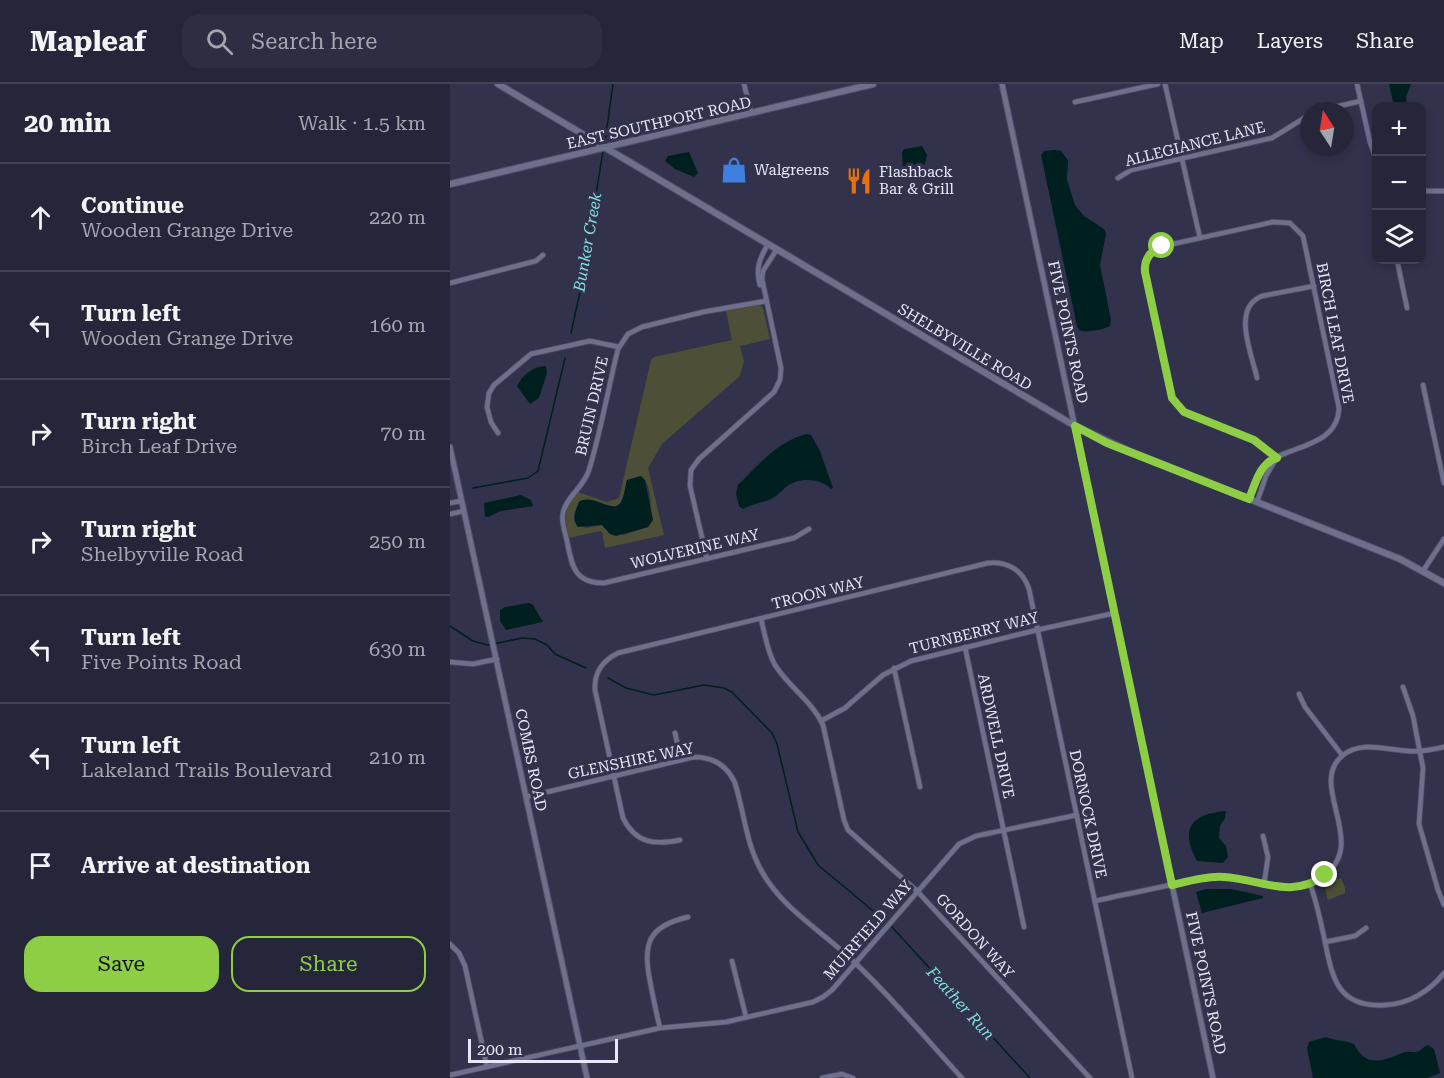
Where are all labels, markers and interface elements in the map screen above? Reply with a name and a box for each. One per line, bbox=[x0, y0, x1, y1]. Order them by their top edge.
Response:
search box bbox=[182, 14, 602, 68]
text: Mapleaf bbox=[30, 25, 146, 58]
icon: search bbox=[203, 25, 236, 58]
text: Search here bbox=[251, 29, 377, 54]
text: Map bbox=[1179, 29, 1224, 53]
text: Layers bbox=[1257, 29, 1323, 53]
text: Share bbox=[1356, 29, 1414, 53]
street label: EAST SOUTHPORT ROAD bbox=[565, 93, 753, 153]
north arrow bbox=[1300, 102, 1354, 156]
map controls bbox=[1372, 102, 1426, 264]
button: + bbox=[1372, 102, 1426, 156]
text: 20 min bbox=[24, 108, 111, 138]
text: Walk · 1.5 km bbox=[298, 111, 426, 135]
street label: ALLEGIANCE LANE bbox=[1123, 118, 1267, 170]
shop icon: Walgreens bbox=[719, 155, 749, 185]
button: − bbox=[1372, 156, 1426, 210]
place label: Walgreens bbox=[754, 161, 829, 179]
place label: Flashback Bar & Grill bbox=[879, 163, 954, 198]
restaurant icon: Flashback Bar & Grill bbox=[844, 166, 874, 196]
water label: Bunker Creek bbox=[569, 191, 606, 294]
text: Continue bbox=[81, 193, 184, 218]
icon: ahead bbox=[24, 201, 57, 234]
text: 220 m bbox=[369, 205, 426, 229]
button: layers bbox=[1372, 210, 1426, 264]
text: Wooden Grange Drive bbox=[81, 218, 293, 242]
route start bbox=[1148, 232, 1174, 258]
street label: FIVE POINTS ROAD bbox=[1044, 259, 1092, 405]
street label: BIRCH LEAF DRIVE bbox=[1313, 261, 1357, 405]
street label: SHELBYVILLE ROAD bbox=[895, 300, 1035, 394]
text: Turn left bbox=[81, 301, 181, 326]
icon: left bbox=[24, 309, 57, 342]
text: 160 m bbox=[369, 313, 426, 337]
text: Wooden Grange Drive bbox=[81, 326, 293, 350]
street label: BRUIN DRIVE bbox=[572, 355, 612, 457]
text: Turn right bbox=[81, 409, 196, 434]
icon: right bbox=[24, 417, 57, 450]
text: 70 m bbox=[380, 421, 426, 445]
text: Birch Leaf Drive bbox=[81, 434, 237, 458]
text: Turn right bbox=[81, 517, 196, 542]
icon: right bbox=[24, 525, 57, 558]
street label: WOLVERINE WAY bbox=[629, 525, 762, 573]
text: 250 m bbox=[369, 529, 426, 553]
text: Shelbyville Road bbox=[81, 542, 244, 566]
street label: TROON WAY bbox=[770, 573, 867, 613]
street label: TURNBERRY WAY bbox=[907, 608, 1041, 658]
text: Turn left bbox=[81, 625, 181, 650]
icon: left bbox=[24, 633, 57, 666]
text: 630 m bbox=[369, 637, 426, 661]
text: Five Points Road bbox=[81, 650, 242, 674]
street label: ARDWELL DRIVE bbox=[974, 672, 1018, 800]
street label: COMBS ROAD bbox=[511, 707, 551, 813]
text: Turn left bbox=[81, 733, 181, 758]
street label: GLENSHIRE WAY bbox=[566, 739, 696, 783]
icon: left bbox=[24, 741, 57, 774]
text: 210 m bbox=[369, 745, 426, 769]
street label: DORNOCK DRIVE bbox=[1066, 748, 1110, 880]
text: Lakeland Trails Boulevard bbox=[81, 758, 332, 782]
icon: arrive bbox=[24, 849, 57, 882]
text: Arrive at destination bbox=[81, 853, 310, 878]
route end bbox=[1311, 861, 1337, 887]
street label: MUIRFIELD WAY bbox=[820, 876, 917, 983]
street label: GORDON WAY bbox=[932, 890, 1018, 983]
street label: FIVE POINTS ROAD bbox=[1182, 910, 1230, 1056]
button: Save bbox=[24, 936, 219, 992]
button: Share bbox=[231, 936, 426, 992]
water label: Feather Run bbox=[922, 962, 999, 1044]
scale bar bbox=[468, 1036, 618, 1064]
text: 200 m bbox=[477, 1040, 523, 1059]

